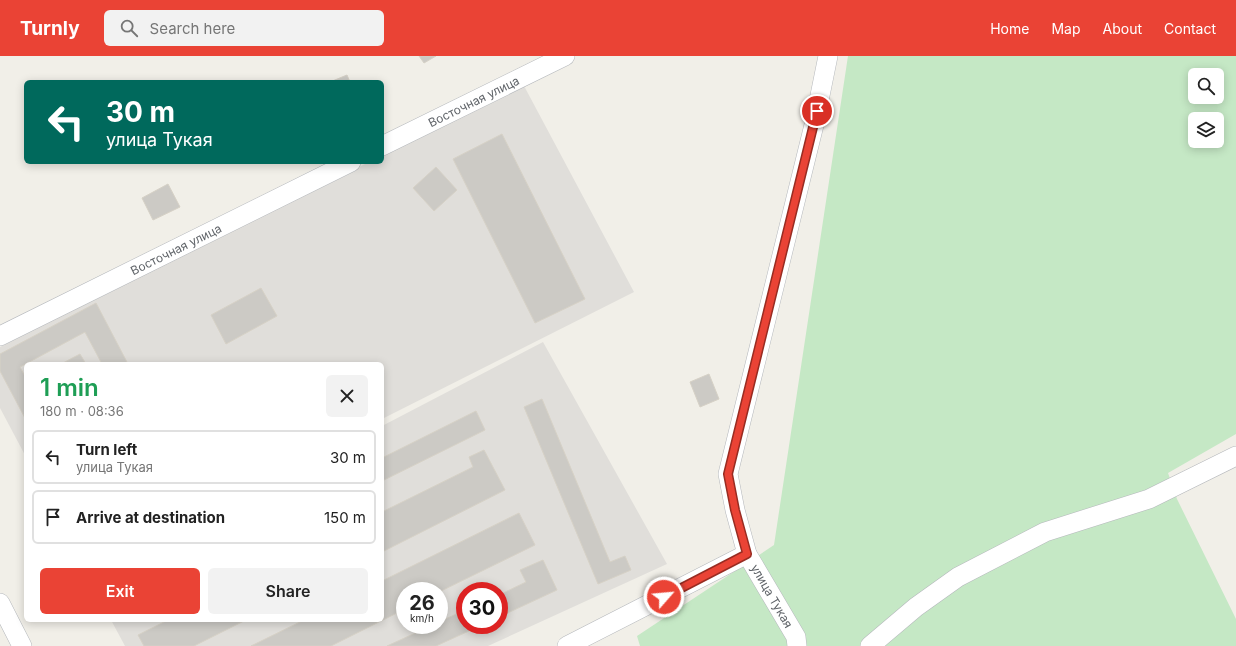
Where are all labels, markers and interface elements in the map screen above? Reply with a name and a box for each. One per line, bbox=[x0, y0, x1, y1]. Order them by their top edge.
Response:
search box bbox=[104, 10, 384, 46]
text: Turnly bbox=[20, 17, 80, 40]
icon: search bbox=[118, 17, 140, 39]
text: Search here bbox=[150, 19, 235, 38]
text: Home bbox=[990, 20, 1029, 37]
text: Map bbox=[1051, 20, 1081, 37]
text: About bbox=[1103, 20, 1142, 37]
text: Contact bbox=[1164, 20, 1216, 37]
map controls bbox=[1188, 68, 1224, 148]
button: search bbox=[1188, 68, 1224, 104]
street label: Восточная улица bbox=[426, 72, 522, 130]
pin bbox=[800, 94, 834, 128]
text: 30 m bbox=[106, 95, 175, 129]
icon: left bbox=[40, 96, 92, 148]
icon: arrive bbox=[806, 100, 828, 122]
button: layers bbox=[1188, 112, 1224, 148]
text: улица Тукая bbox=[106, 129, 213, 150]
street label: Восточная улица bbox=[128, 220, 224, 278]
text: 1 min bbox=[40, 373, 99, 402]
button: close bbox=[326, 375, 368, 417]
text: 180 m · 08:36 bbox=[40, 403, 124, 419]
text: Turn left bbox=[76, 440, 137, 459]
icon: left bbox=[42, 446, 64, 468]
text: 30 m bbox=[330, 448, 366, 467]
text: улица Тукая bbox=[76, 459, 153, 475]
icon: arrive bbox=[42, 506, 64, 528]
text: Arrive at destination bbox=[76, 508, 225, 527]
text: 150 m bbox=[324, 508, 366, 527]
street label: улица Тукая bbox=[748, 561, 796, 631]
button: Exit bbox=[40, 568, 200, 614]
button: Share bbox=[208, 568, 368, 614]
position arrow bbox=[643, 576, 685, 618]
speed limit sign: 30 bbox=[456, 582, 508, 634]
text: 26 bbox=[409, 591, 435, 615]
text: km/h bbox=[410, 612, 434, 624]

